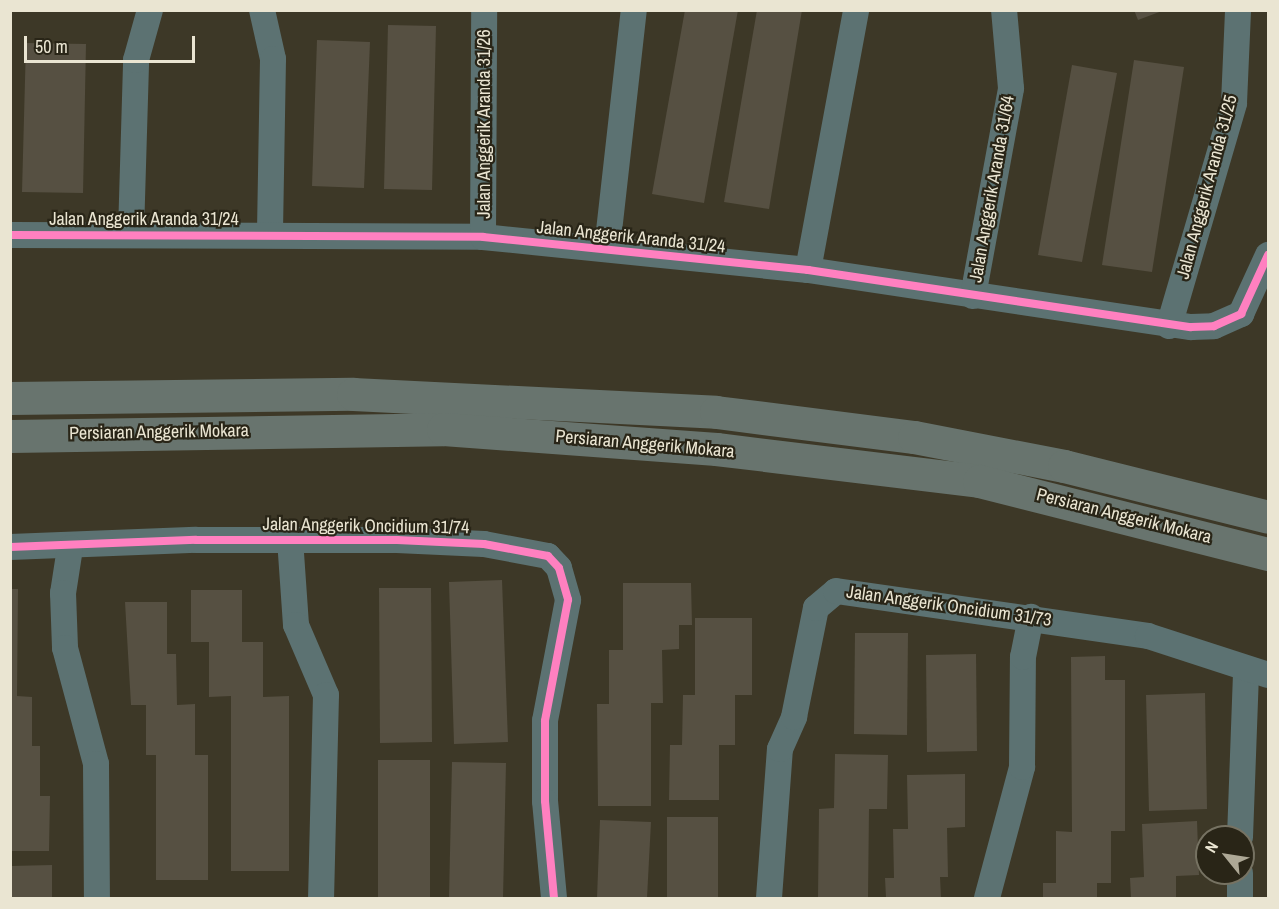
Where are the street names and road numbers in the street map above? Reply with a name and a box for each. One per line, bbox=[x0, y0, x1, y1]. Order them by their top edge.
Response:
street label: Jalan Anggerik Aranda 31/26 bbox=[473, 28, 495, 220]
street label: Jalan Anggerik Aranda 31/25 bbox=[1172, 92, 1242, 282]
street label: Jalan Anggerik Aranda 31/64 bbox=[965, 93, 1019, 285]
street label: Jalan Anggerik Aranda 31/24 bbox=[48, 208, 240, 230]
street label: Jalan Anggerik Aranda 31/24 bbox=[535, 216, 727, 258]
street label: Persiaran Anggerik Mokara bbox=[69, 420, 249, 444]
street label: Persiaran Anggerik Mokara bbox=[554, 425, 736, 463]
street label: Persiaran Anggerik Mokara bbox=[1034, 484, 1214, 548]
street label: Jalan Anggerik Oncidium 31/74 bbox=[262, 513, 470, 539]
street label: Jalan Anggerik Oncidium 31/73 bbox=[845, 581, 1053, 631]

